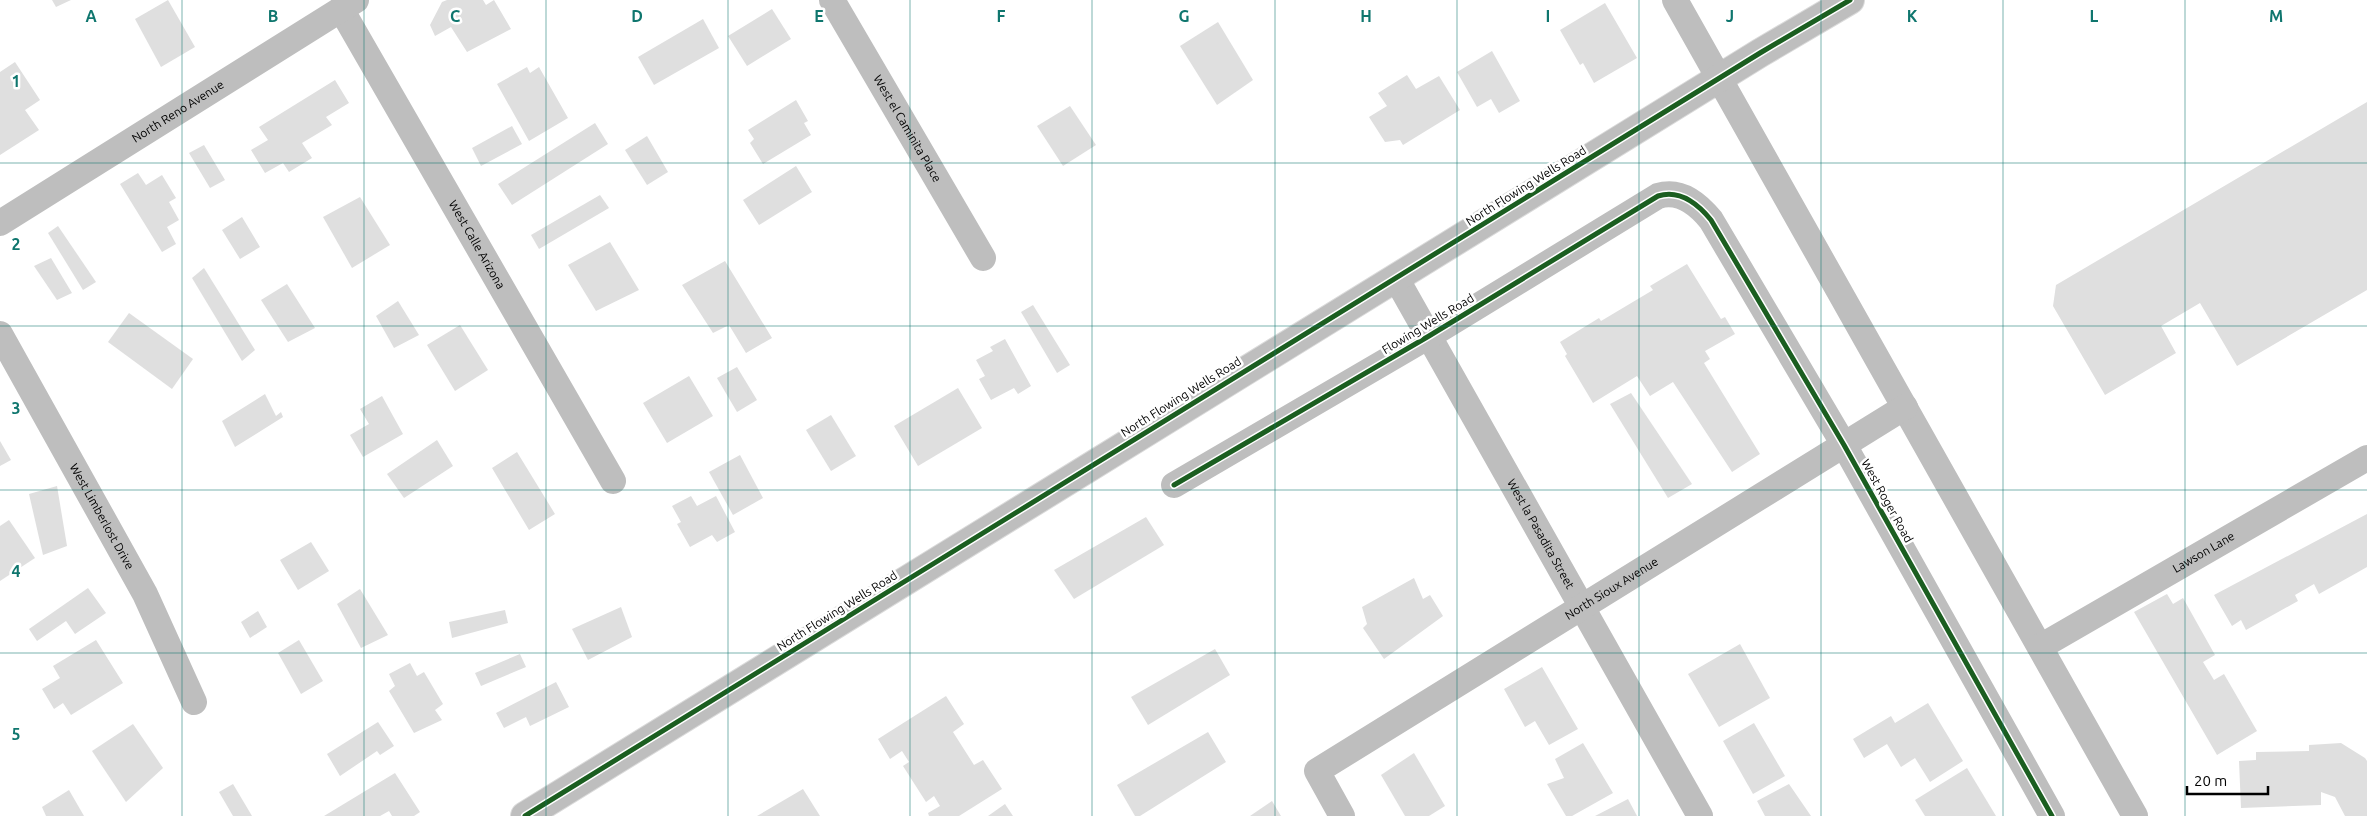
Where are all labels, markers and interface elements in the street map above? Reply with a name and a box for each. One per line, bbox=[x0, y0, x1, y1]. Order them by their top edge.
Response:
text: A bbox=[85, 7, 97, 25]
text: B bbox=[268, 7, 278, 25]
text: C bbox=[450, 7, 460, 25]
text: D bbox=[631, 7, 643, 25]
text: E bbox=[814, 7, 824, 25]
text: F bbox=[997, 7, 1006, 25]
text: G bbox=[1178, 7, 1190, 25]
text: H bbox=[1360, 7, 1372, 25]
text: I bbox=[1546, 7, 1550, 25]
text: J bbox=[1726, 7, 1734, 25]
text: K bbox=[1907, 7, 1918, 25]
text: L bbox=[2090, 7, 2099, 25]
text: M bbox=[2269, 7, 2283, 25]
text: 1 bbox=[11, 72, 21, 90]
street label: West el Caminita Place bbox=[871, 73, 944, 184]
street label: North Reno Avenue bbox=[129, 78, 226, 145]
street label: North Flowing Wells Road bbox=[1463, 143, 1588, 228]
street label: West Calle Arizona bbox=[447, 198, 508, 291]
text: 2 bbox=[11, 235, 21, 253]
street label: Flowing Wells Road bbox=[1380, 291, 1476, 356]
street label: North Flowing Wells Road bbox=[1118, 354, 1243, 439]
text: 3 bbox=[11, 399, 21, 417]
street label: West Roger Road bbox=[1859, 457, 1916, 545]
street label: West Limberlost Drive bbox=[68, 461, 137, 571]
street label: West la Pasadita Street bbox=[1505, 477, 1577, 591]
street label: Lawson Lane bbox=[2170, 529, 2237, 575]
street label: North Sioux Avenue bbox=[1563, 555, 1660, 622]
text: 4 bbox=[11, 562, 21, 580]
street label: North Flowing Wells Road bbox=[774, 568, 899, 653]
text: 5 bbox=[11, 725, 21, 743]
scale bar bbox=[2187, 764, 2268, 796]
text: 20 m bbox=[2194, 772, 2227, 789]

